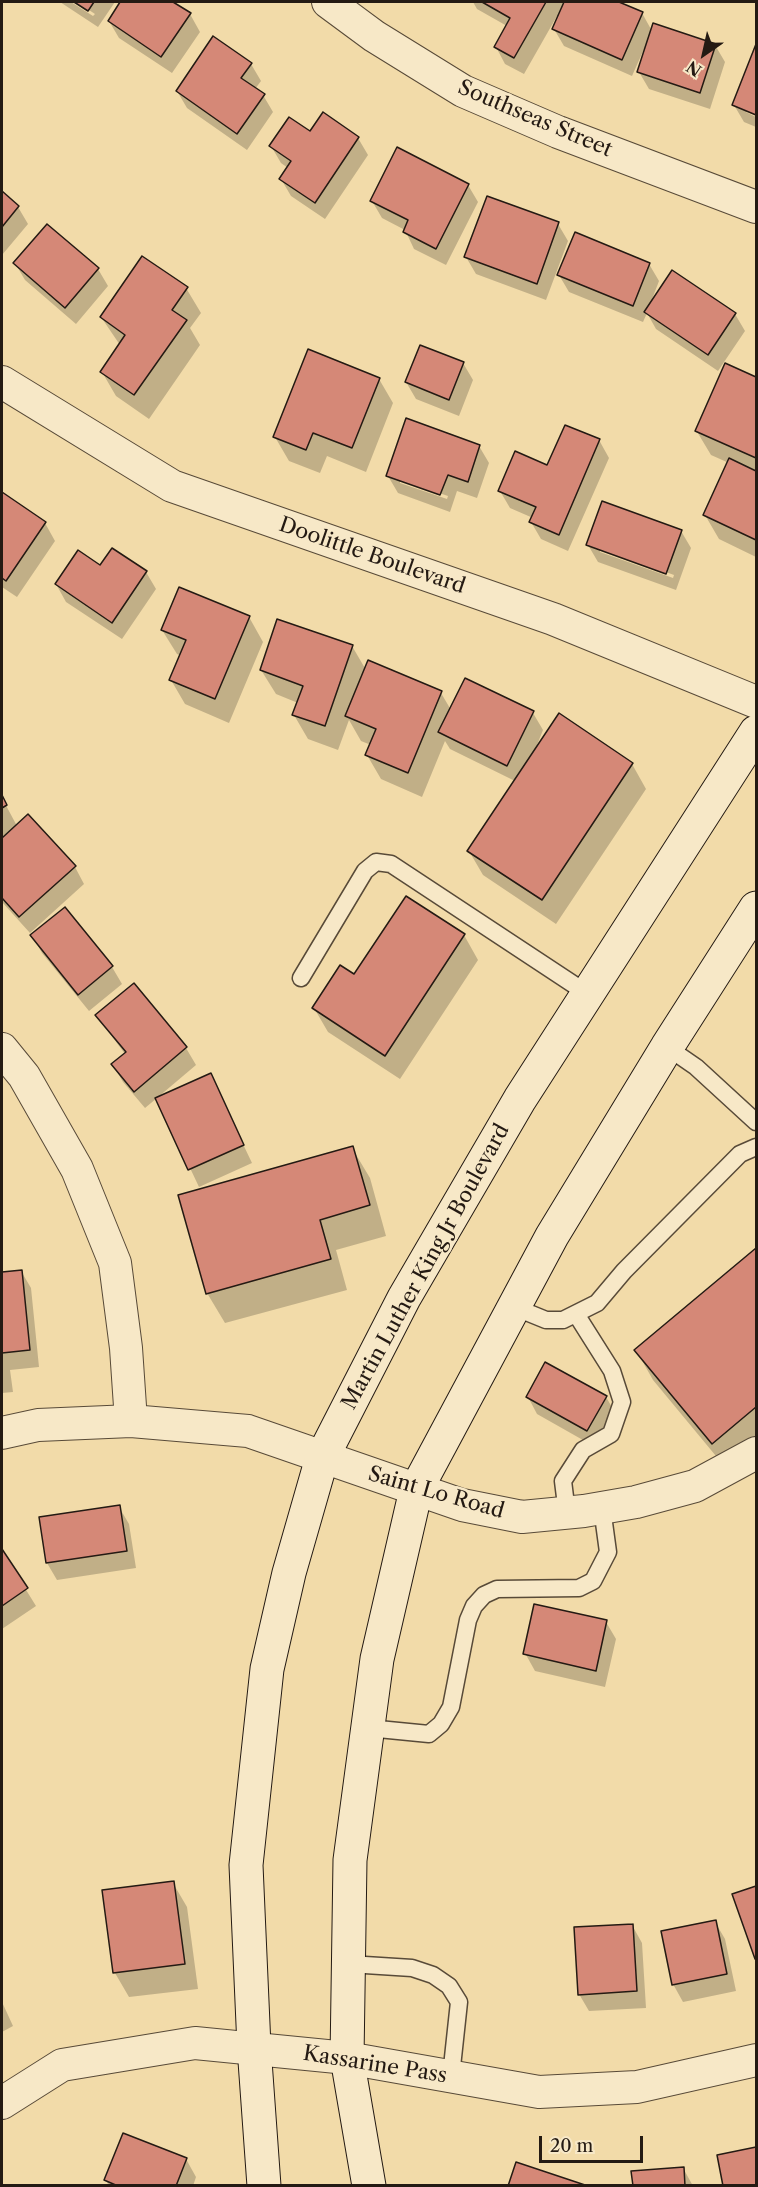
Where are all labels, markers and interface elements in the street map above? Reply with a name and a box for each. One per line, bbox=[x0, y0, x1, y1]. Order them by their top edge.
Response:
north arrow bbox=[674, 24, 734, 84]
text: N bbox=[683, 57, 705, 81]
street label: Southseas Street bbox=[454, 75, 616, 163]
street label: Doolittle Boulevard bbox=[276, 512, 468, 600]
street label: Martin Luther King Jr Boulevard bbox=[337, 1120, 515, 1414]
street label: Saint Lo Road bbox=[365, 1462, 507, 1524]
street label: Kassarine Pass bbox=[301, 2041, 449, 2089]
scale bar bbox=[542, 2124, 646, 2162]
text: 20 m bbox=[550, 2135, 593, 2157]

